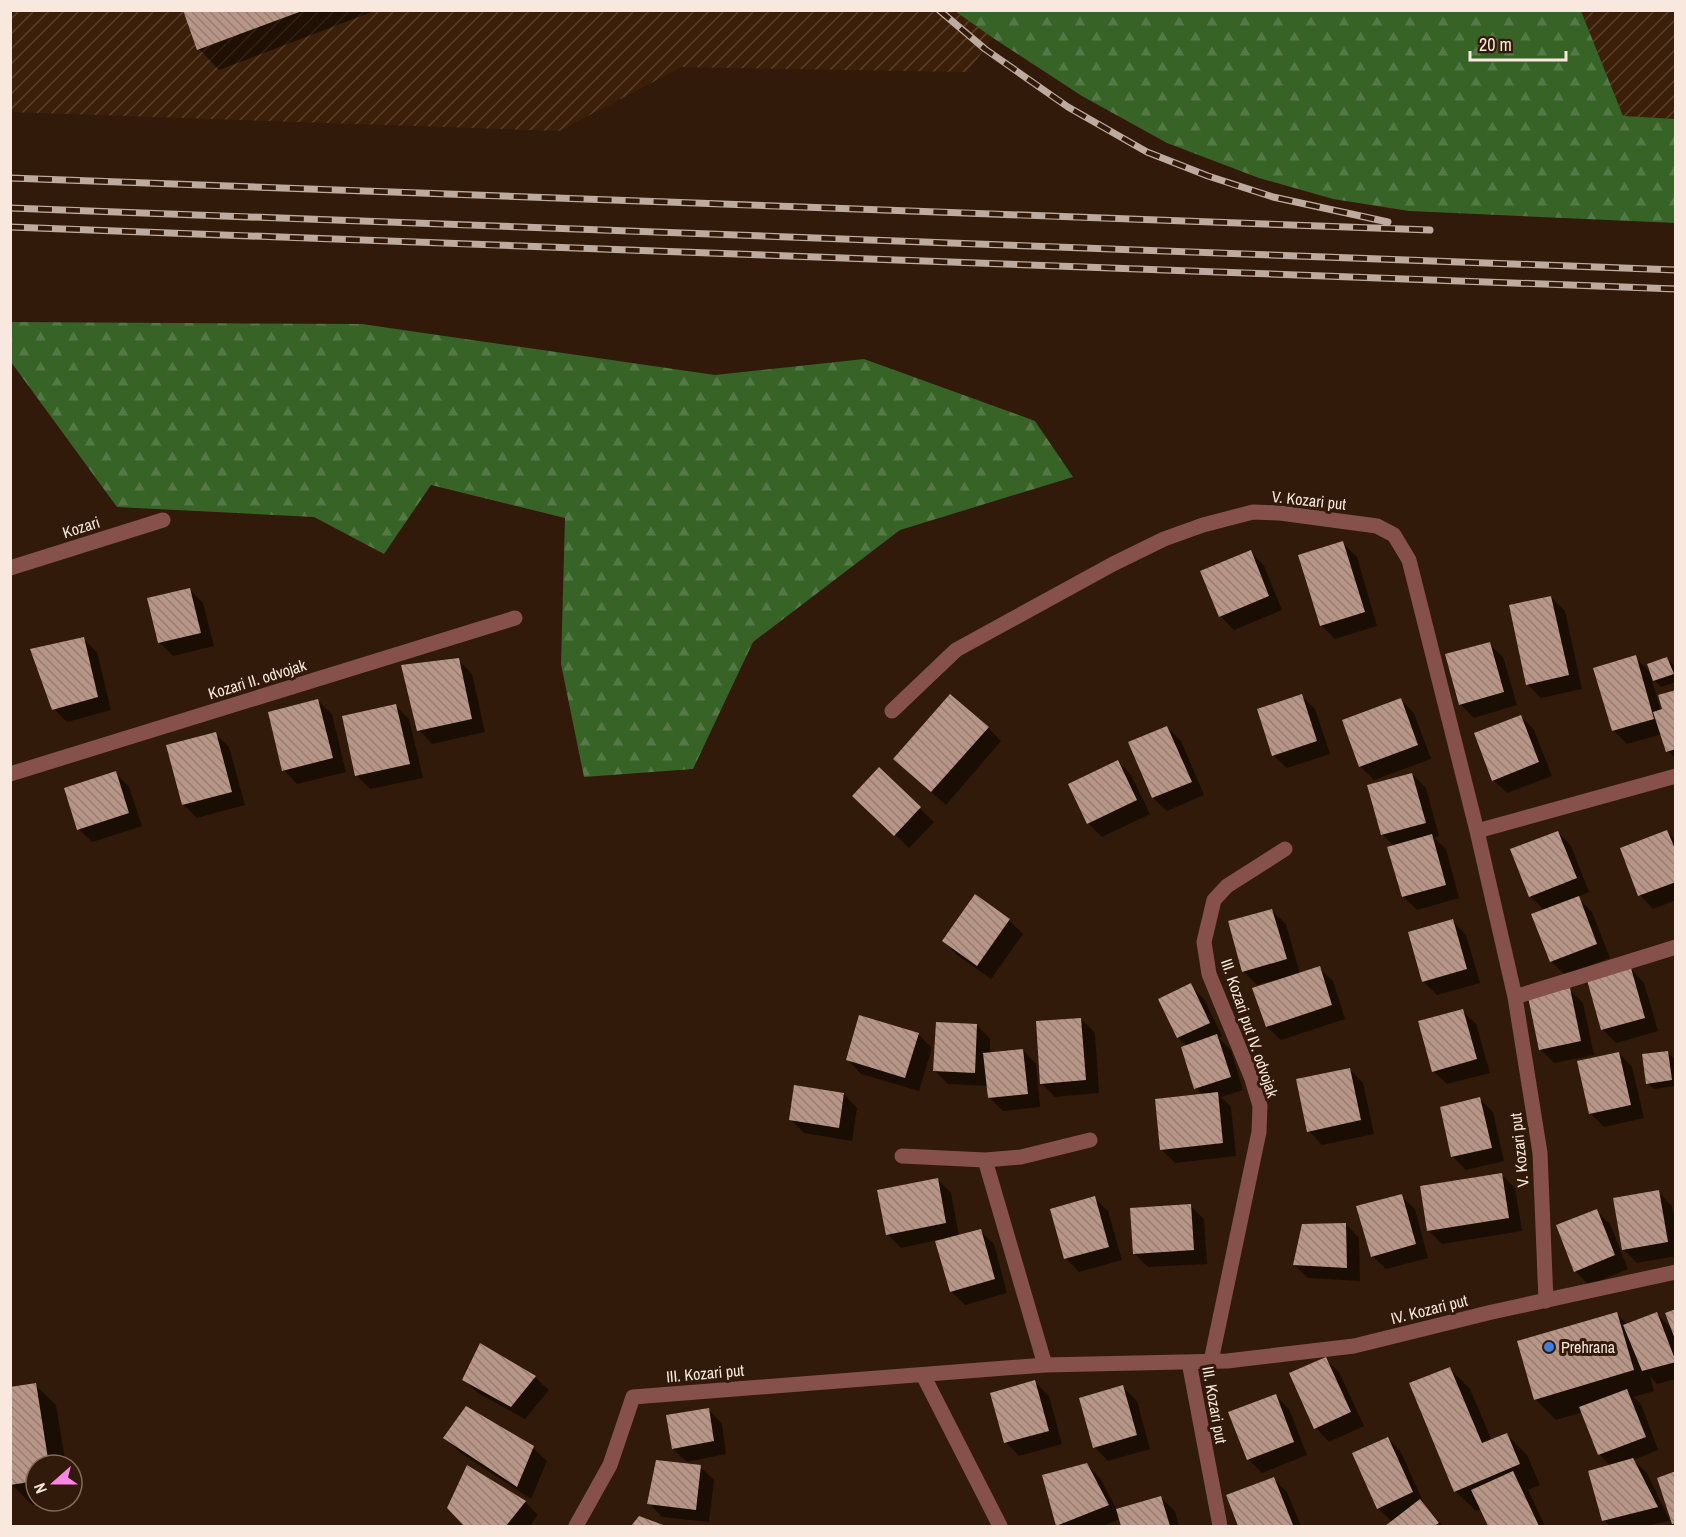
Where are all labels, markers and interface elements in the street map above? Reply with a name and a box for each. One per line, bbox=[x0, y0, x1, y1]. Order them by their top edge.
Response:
scale bar bbox=[1470, 24, 1566, 62]
text: 20 m bbox=[1479, 32, 1512, 57]
street label: V. Kozari put bbox=[1271, 485, 1348, 515]
street label: Kozari bbox=[60, 511, 102, 543]
street label: Kozari II. odvojak bbox=[205, 654, 309, 704]
street label: III. Kozari put IV. odvojak bbox=[1216, 956, 1284, 1101]
street label: V. Kozari put bbox=[1504, 1111, 1534, 1188]
street label: IV. Kozari put bbox=[1388, 1289, 1470, 1329]
place label: Prehrana bbox=[1561, 1336, 1616, 1358]
marker: Prehrana bbox=[1542, 1340, 1556, 1354]
street label: III. Kozari put bbox=[665, 1359, 745, 1387]
street label: III. Kozari put bbox=[1197, 1365, 1233, 1446]
north arrow bbox=[24, 1453, 84, 1513]
text: N bbox=[28, 1480, 52, 1497]

